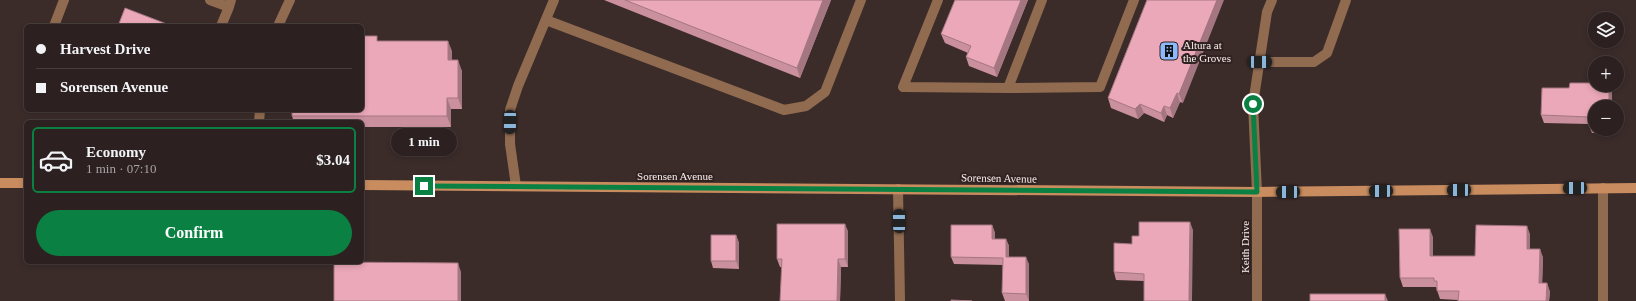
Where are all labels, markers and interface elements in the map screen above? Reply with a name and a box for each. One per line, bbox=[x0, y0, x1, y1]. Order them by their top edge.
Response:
map controls bbox=[1588, 12, 1624, 136]
button: layers bbox=[1588, 12, 1624, 48]
place label: Altura at the Groves bbox=[1183, 39, 1231, 64]
building icon: Altura at the Groves bbox=[1158, 40, 1180, 62]
text: Harvest Drive bbox=[60, 41, 150, 57]
car bbox=[1248, 56, 1272, 68]
button: + bbox=[1588, 56, 1624, 92]
text: Sorensen Avenue bbox=[60, 79, 168, 95]
route start bbox=[1244, 95, 1262, 113]
button: − bbox=[1588, 100, 1624, 136]
car bbox=[504, 110, 516, 134]
callout: 1 min bbox=[391, 128, 457, 156]
text: 1 min bbox=[408, 134, 440, 149]
icon: car bbox=[38, 142, 74, 178]
text: Economy bbox=[86, 144, 146, 160]
text: $3.04 bbox=[316, 152, 350, 168]
text: 1 min · 07:10 bbox=[86, 161, 156, 176]
street label: Sorensen Avenue bbox=[637, 170, 713, 182]
street label: Sorensen Avenue bbox=[961, 171, 1037, 185]
route end bbox=[415, 177, 433, 195]
car bbox=[1563, 182, 1587, 194]
car bbox=[1447, 184, 1471, 196]
car bbox=[1369, 185, 1393, 197]
car bbox=[1276, 186, 1300, 198]
car bbox=[893, 209, 905, 233]
button: Confirm bbox=[36, 210, 352, 256]
street label: Keith Drive bbox=[1239, 221, 1251, 273]

